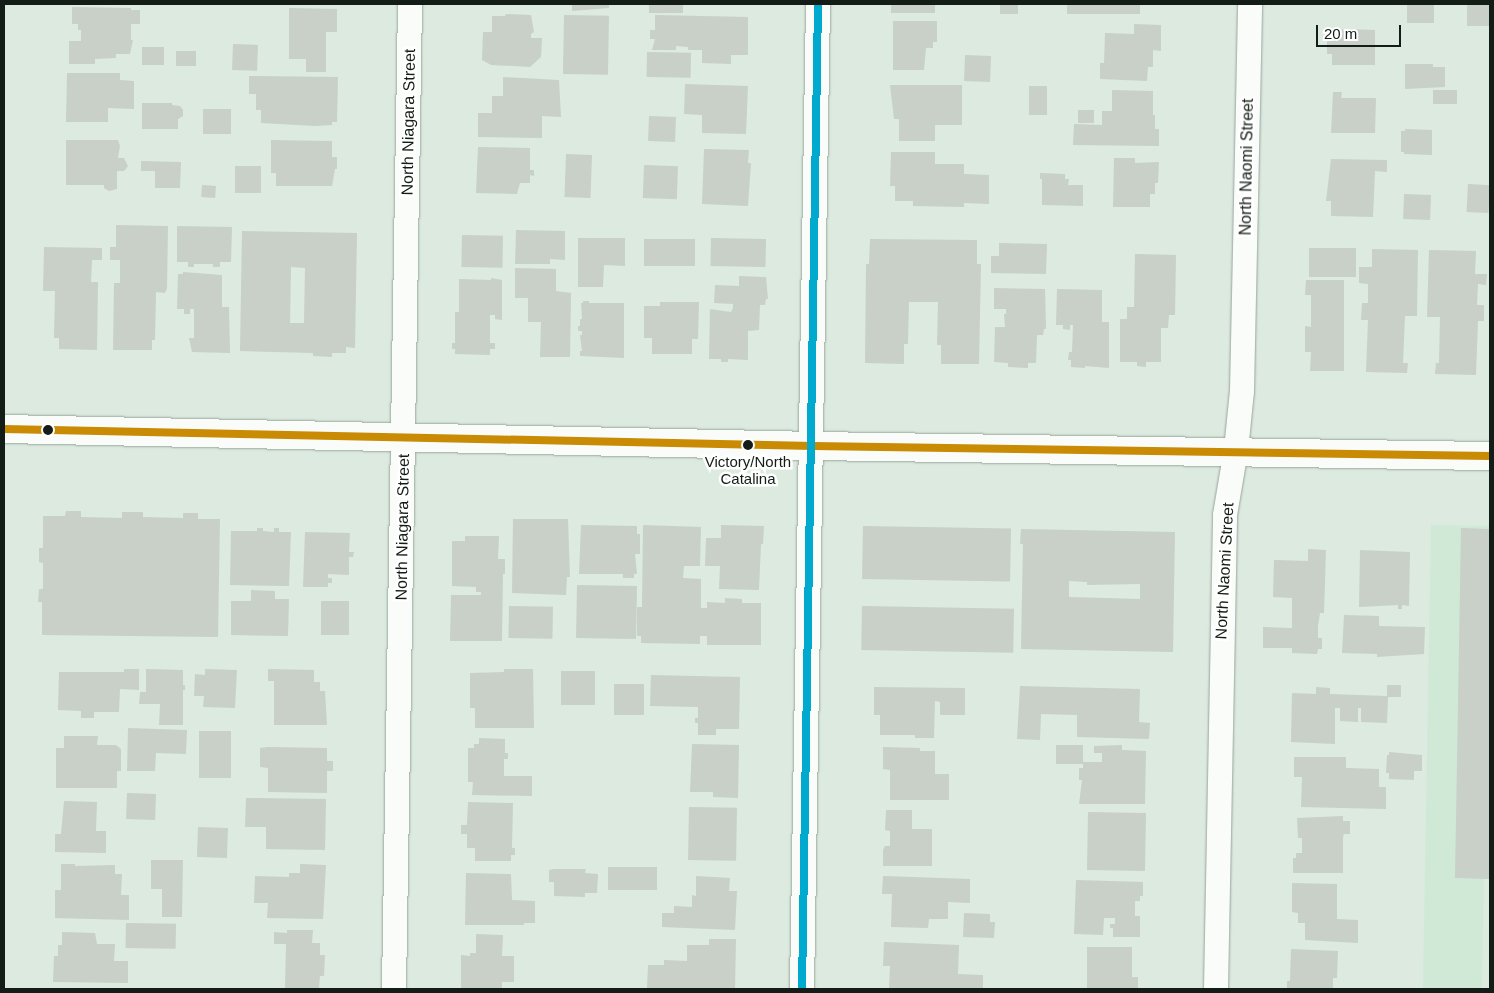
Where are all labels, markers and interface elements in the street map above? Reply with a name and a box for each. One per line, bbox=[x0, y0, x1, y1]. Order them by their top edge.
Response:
scale bar bbox=[1319, 15, 1404, 47]
text: 20 m bbox=[1324, 25, 1357, 42]
street label: North Niagara Street bbox=[398, 48, 420, 196]
street label: North Naomi Street bbox=[1236, 98, 1258, 236]
unlabelled marker bbox=[43, 425, 53, 435]
marker: Victory/North Catalina bbox=[743, 440, 753, 450]
place label: Victory/North Catalina bbox=[705, 452, 791, 487]
street label: North Niagara Street bbox=[392, 453, 414, 601]
street label: North Naomi Street bbox=[1212, 502, 1238, 640]

